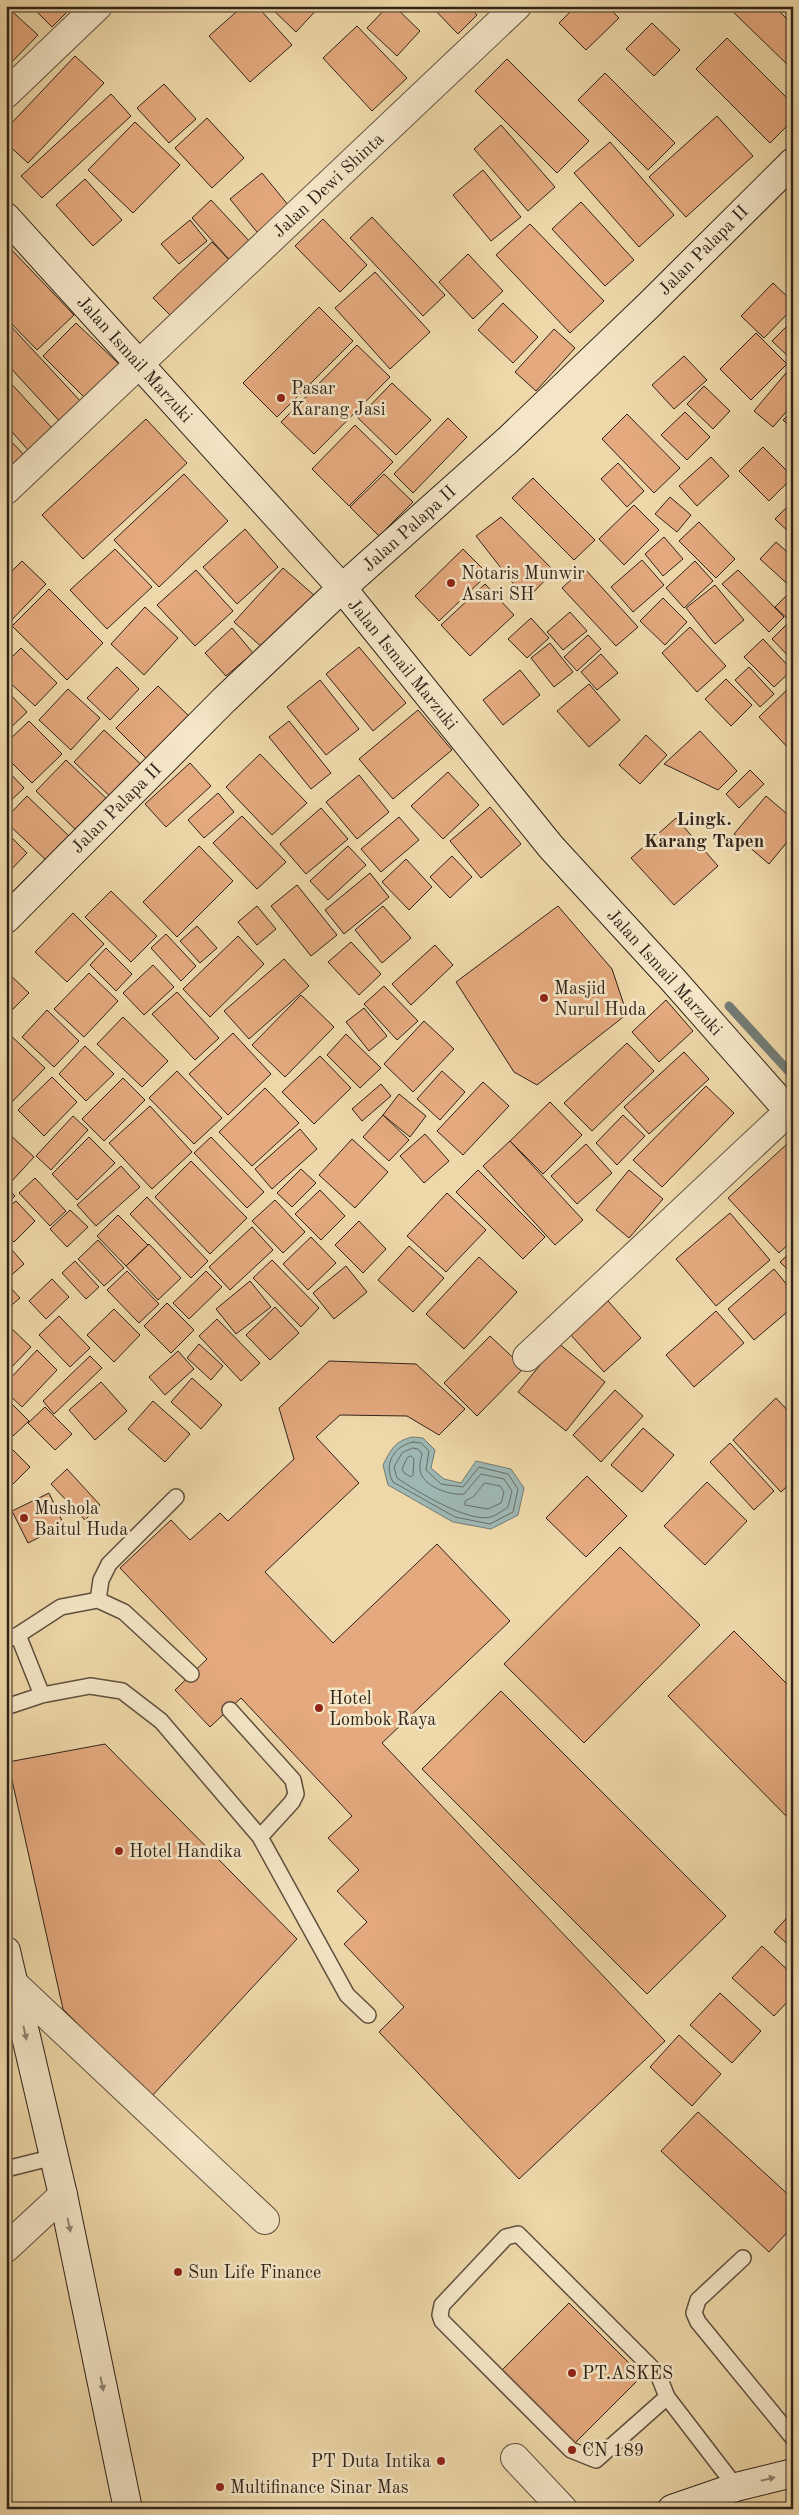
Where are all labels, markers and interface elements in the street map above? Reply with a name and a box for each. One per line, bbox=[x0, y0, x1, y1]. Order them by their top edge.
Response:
street label: Jalan Dewi Shinta bbox=[270, 130, 388, 241]
street label: Jalan Palapa II bbox=[655, 202, 752, 299]
street label: Jalan Ismail Marzuki bbox=[73, 293, 196, 426]
place label: Pasar Karang Jasi bbox=[291, 380, 386, 419]
marker: Pasar Karang Jasi bbox=[275, 392, 287, 404]
street label: Jalan Palapa II bbox=[360, 482, 460, 575]
place label: Notaris Munwir Asari SH bbox=[461, 565, 585, 604]
marker: Notaris Munwir Asari SH bbox=[445, 577, 457, 589]
street label: Jalan Ismail Marzuki bbox=[344, 596, 461, 734]
street label: Jalan Palapa II bbox=[68, 760, 165, 857]
district label: Lingk. Karang Tapen bbox=[644, 811, 764, 852]
street label: Jalan Ismail Marzuki bbox=[603, 906, 726, 1039]
place label: Masjid Nurul Huda bbox=[554, 980, 647, 1019]
marker: Masjid Nurul Huda bbox=[538, 992, 550, 1004]
place label: Mushola Baitul Huda bbox=[34, 1500, 128, 1539]
marker: Mushola Baitul Huda bbox=[18, 1512, 30, 1524]
place label: Hotel Lombok Raya bbox=[329, 1690, 436, 1729]
marker: Hotel Lombok Raya bbox=[313, 1702, 325, 1714]
place label: Hotel Handika bbox=[129, 1843, 242, 1861]
marker: Hotel Handika bbox=[113, 1845, 125, 1857]
one-way arrow bbox=[21, 2025, 29, 2040]
one-way arrow bbox=[65, 2218, 73, 2233]
place label: Sun Life Finance bbox=[188, 2264, 321, 2282]
marker: Sun Life Finance bbox=[172, 2266, 184, 2278]
place label: PT.ASKES bbox=[582, 2365, 673, 2383]
marker: PT.ASKES bbox=[566, 2367, 578, 2379]
one-way arrow bbox=[98, 2377, 106, 2392]
place label: CN 189 bbox=[582, 2442, 644, 2460]
marker: CN 189 bbox=[566, 2444, 578, 2456]
place label: PT Duta Intika bbox=[311, 2453, 431, 2471]
marker: PT Duta Intika bbox=[435, 2455, 447, 2467]
one-way arrow bbox=[761, 2475, 776, 2483]
place label: Multifinance Sinar Mas bbox=[230, 2479, 409, 2497]
marker: Multifinance Sinar Mas bbox=[214, 2481, 226, 2493]

